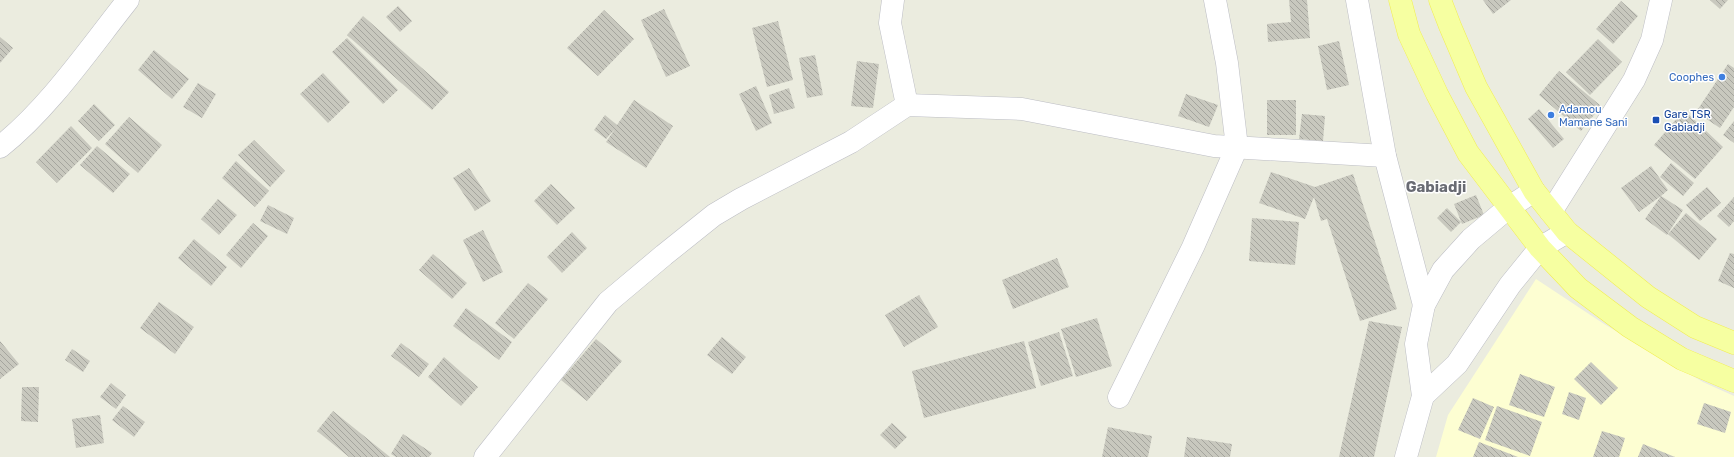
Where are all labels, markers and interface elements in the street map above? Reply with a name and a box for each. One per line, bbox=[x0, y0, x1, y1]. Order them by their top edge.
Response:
place label: Coophes bbox=[1669, 71, 1714, 84]
marker: Coophes bbox=[1717, 72, 1727, 82]
place label: Adamou Mamane Sani bbox=[1559, 103, 1627, 129]
place label: Gare TSR Gabiadji bbox=[1664, 108, 1711, 134]
marker: Adamou Mamane Sani bbox=[1546, 110, 1556, 120]
marker: Gare TSR Gabiadji bbox=[1651, 115, 1661, 125]
district label: Gabiadji bbox=[1406, 178, 1466, 196]

